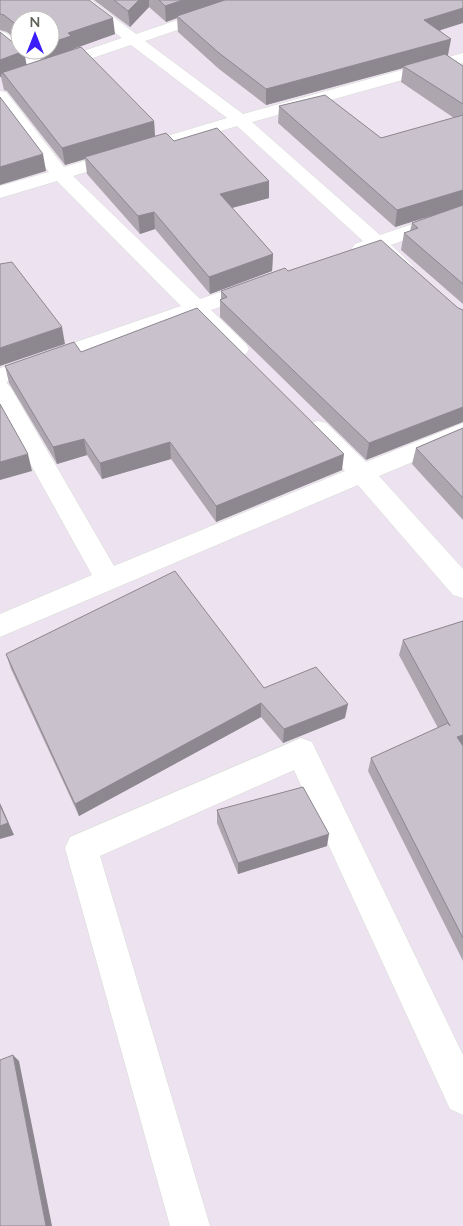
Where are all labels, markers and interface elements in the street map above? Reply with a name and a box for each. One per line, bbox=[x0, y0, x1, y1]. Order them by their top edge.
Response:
north arrow bbox=[10, 10, 60, 60]
text: N bbox=[30, 13, 40, 30]

